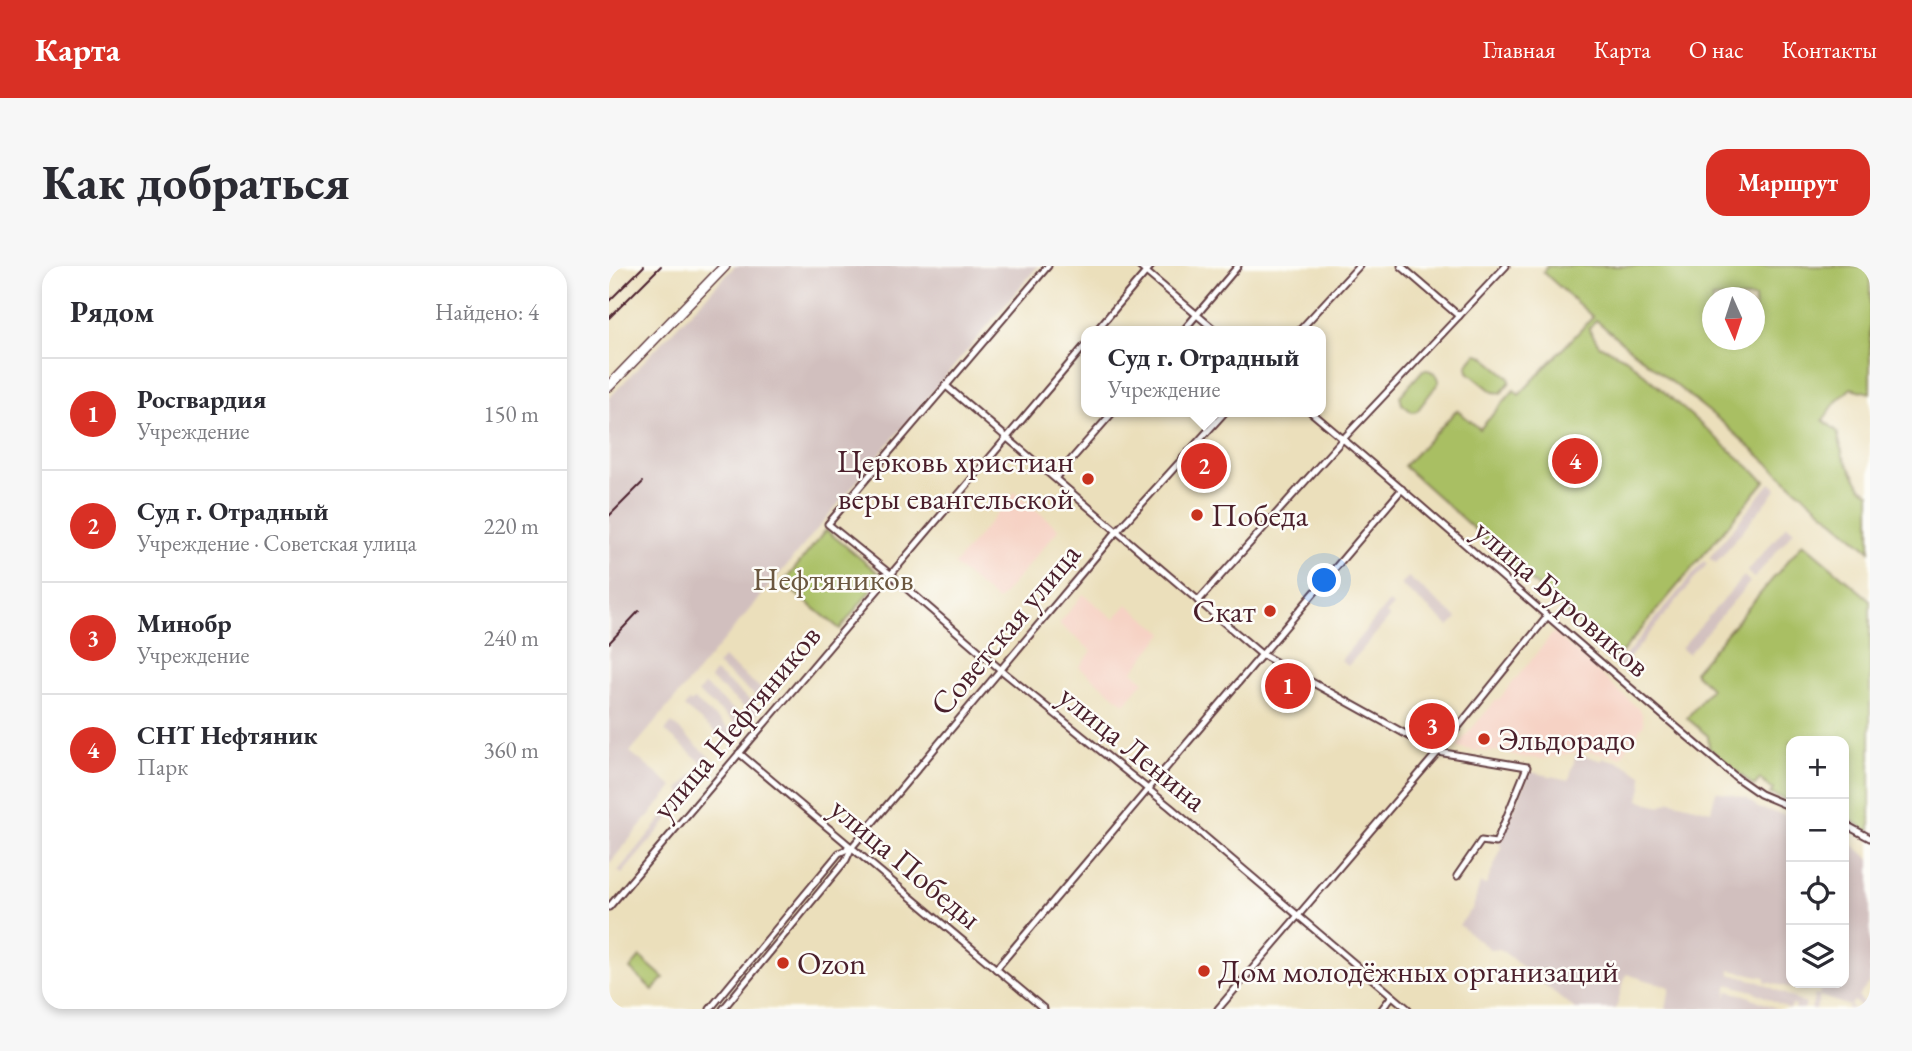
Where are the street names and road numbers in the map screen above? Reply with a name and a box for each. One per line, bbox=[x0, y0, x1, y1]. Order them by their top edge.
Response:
street label: улица Буровиков bbox=[1465, 510, 1659, 686]
street label: Советская улица bbox=[920, 534, 1090, 724]
street label: улица Нефтяников bbox=[642, 616, 830, 828]
street label: улица Ленина bbox=[1050, 675, 1216, 821]
street label: улица Победы bbox=[822, 787, 990, 939]

